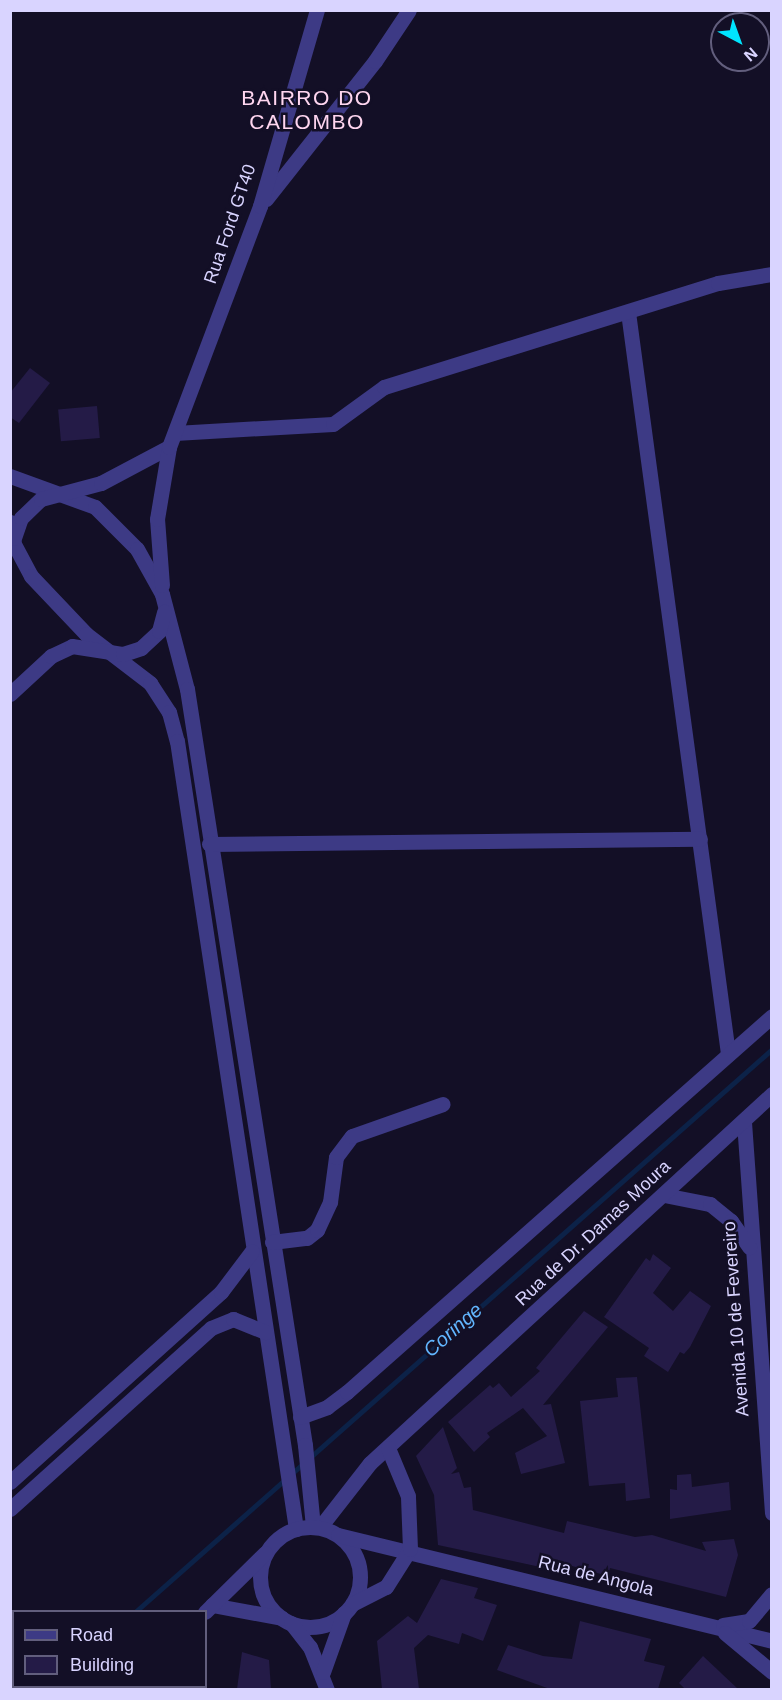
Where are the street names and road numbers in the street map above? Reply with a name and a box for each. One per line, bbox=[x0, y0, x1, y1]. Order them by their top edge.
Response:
street label: Rua Ford GT40 bbox=[199, 161, 261, 287]
street label: Rua de Dr. Damas Moura bbox=[511, 1156, 675, 1310]
street label: Avenida 10 de Fevereiro bbox=[718, 1221, 754, 1417]
street label: Rua de Angola bbox=[536, 1551, 656, 1601]

